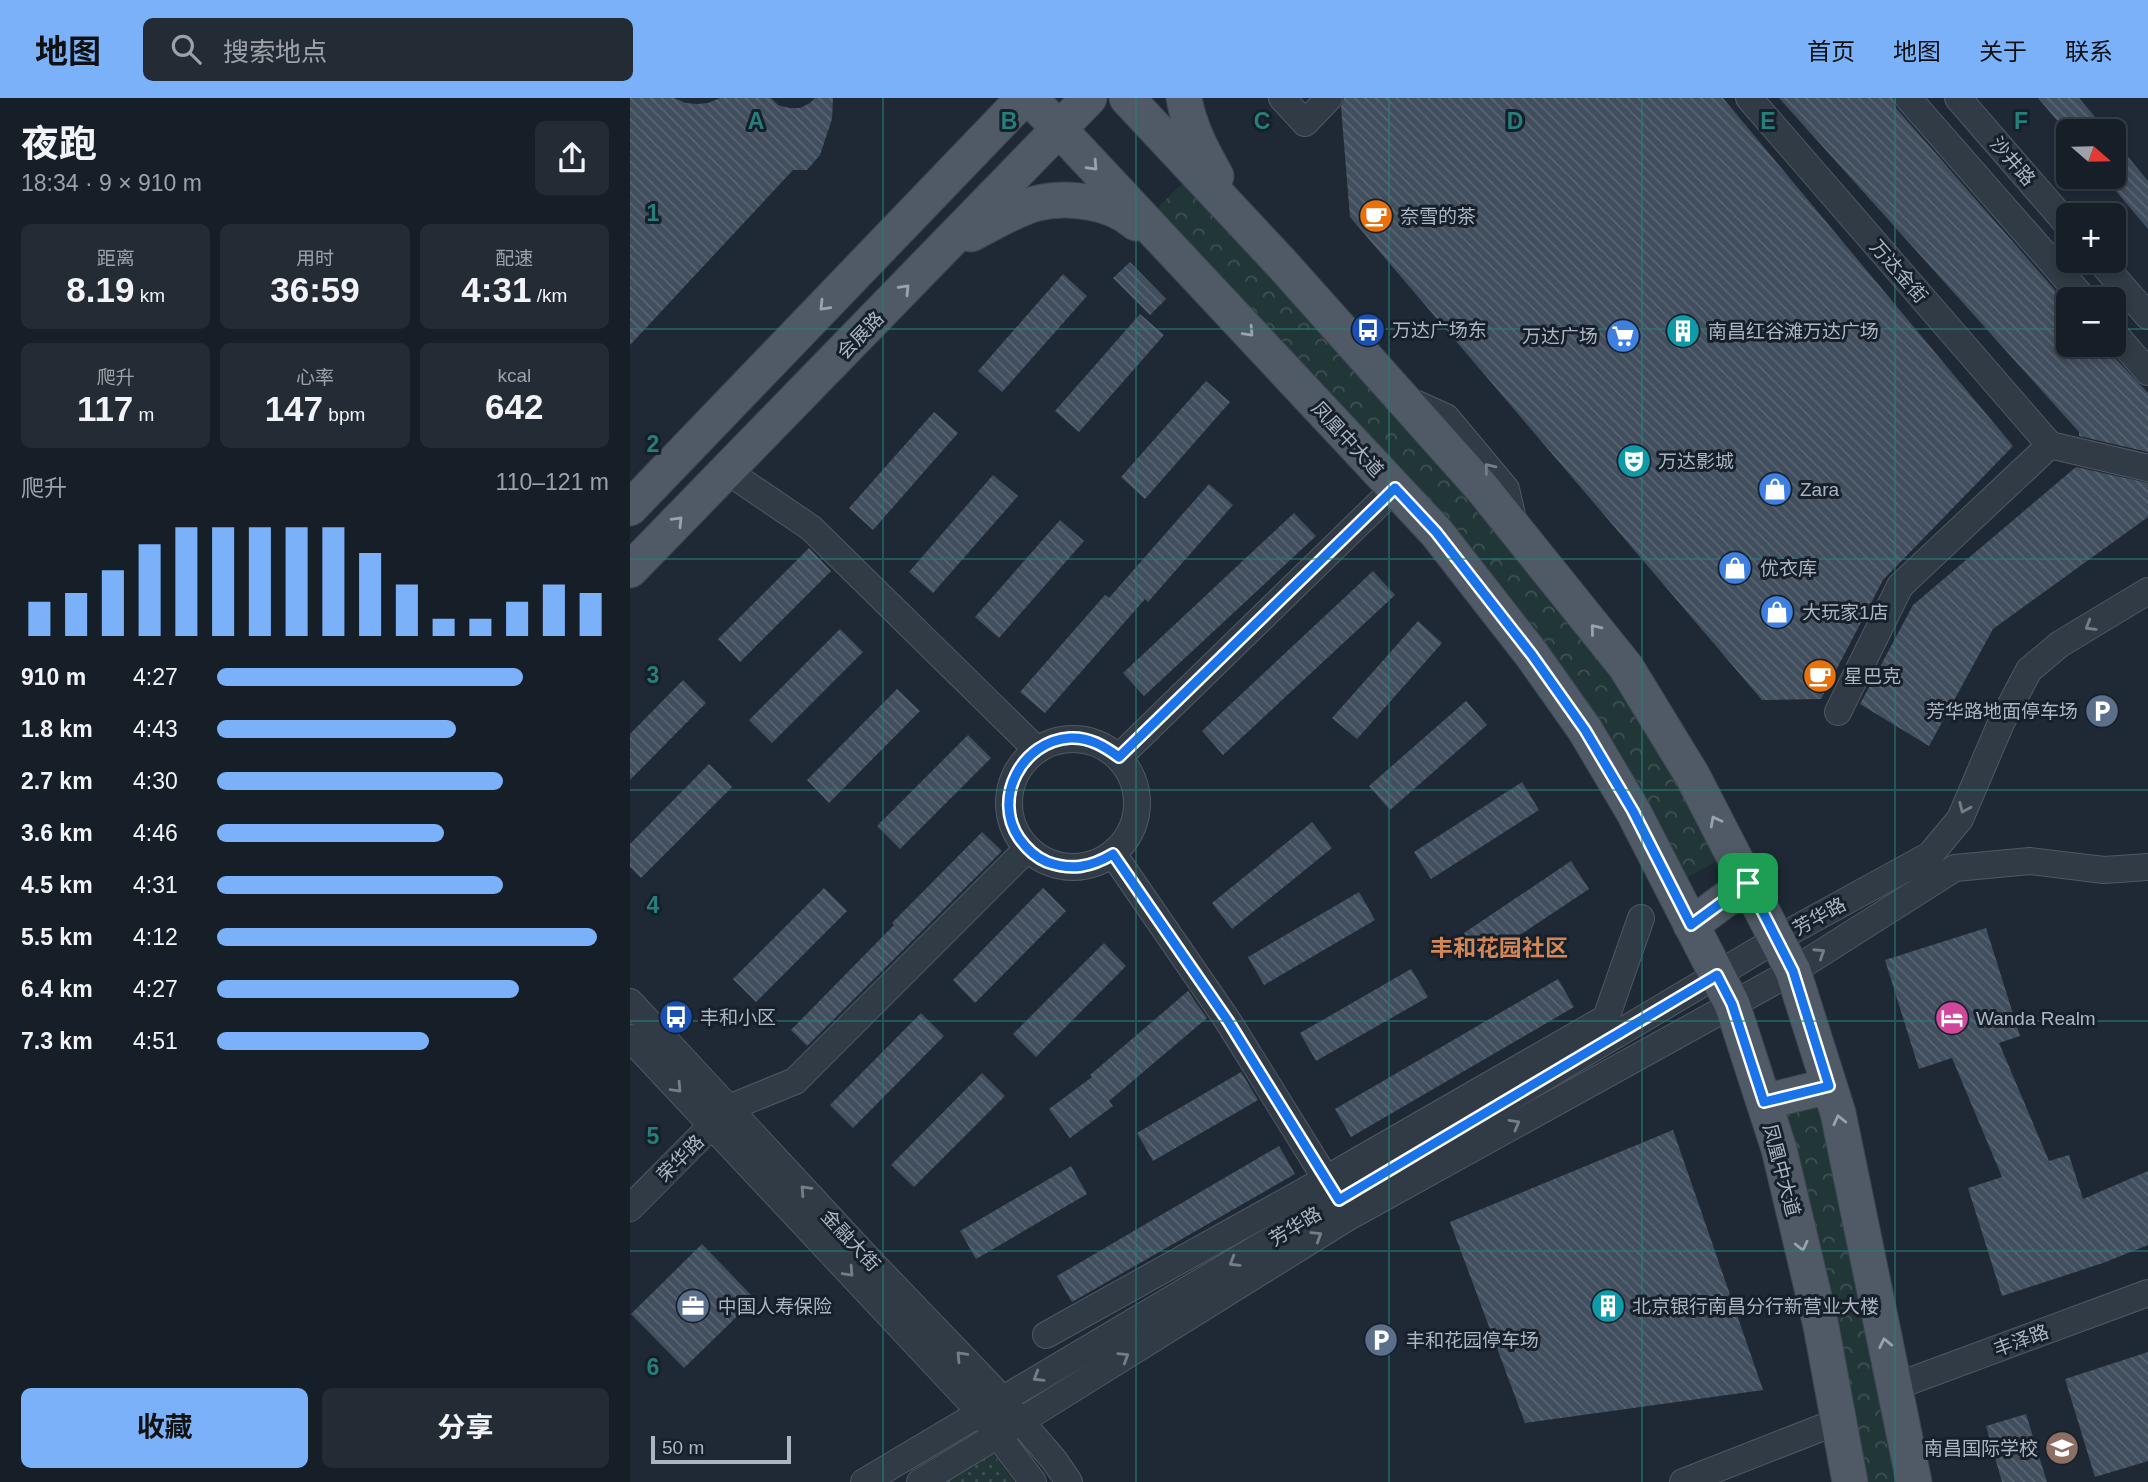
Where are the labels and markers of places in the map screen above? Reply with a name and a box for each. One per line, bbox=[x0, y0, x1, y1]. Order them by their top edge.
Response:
cafe icon: 奈雪的茶 bbox=[1357, 197, 1395, 235]
place label: 奈雪的茶 bbox=[1400, 206, 1476, 227]
bus stop icon: 万达广场东 bbox=[1349, 311, 1387, 349]
building icon: 南昌红谷滩万达广场 bbox=[1664, 312, 1702, 350]
supermarket icon: 万达广场 bbox=[1604, 317, 1642, 355]
place label: 万达广场东 bbox=[1392, 320, 1487, 341]
place label: 南昌红谷滩万达广场 bbox=[1708, 321, 1879, 342]
place label: 万达广场 bbox=[1522, 326, 1598, 347]
theatre icon: 万达影城 bbox=[1615, 442, 1653, 480]
place label: 万达影城 bbox=[1658, 451, 1734, 472]
shop icon: Zara bbox=[1756, 470, 1794, 508]
place label: Zara bbox=[1800, 479, 1840, 500]
shop icon: 优衣库 bbox=[1716, 549, 1754, 587]
place label: 优衣库 bbox=[1760, 558, 1817, 579]
shop icon: 大玩家1店 bbox=[1758, 593, 1796, 631]
place label: 大玩家1店 bbox=[1802, 602, 1889, 623]
cafe icon: 星巴克 bbox=[1801, 657, 1839, 695]
place label: 星巴克 bbox=[1844, 666, 1901, 687]
parking icon: 芳华路地面停车场 bbox=[2083, 692, 2121, 730]
place label: 芳华路地面停车场 bbox=[1926, 701, 2078, 722]
pin bbox=[1718, 853, 1778, 913]
bus stop icon: 丰和小区 bbox=[657, 998, 695, 1036]
hotel icon: Wanda Realm bbox=[1933, 999, 1971, 1037]
place label: 丰和小区 bbox=[700, 1007, 776, 1028]
place label: Wanda Realm bbox=[1976, 1008, 2096, 1029]
office icon: 中国人寿保险 bbox=[674, 1287, 712, 1325]
building icon: 北京银行南昌分行新营业大楼 bbox=[1589, 1287, 1627, 1325]
place label: 中国人寿保险 bbox=[718, 1296, 832, 1317]
place label: 北京银行南昌分行新营业大楼 bbox=[1632, 1296, 1879, 1317]
parking icon: 丰和花园停车场 bbox=[1362, 1321, 1400, 1359]
place label: 丰和花园停车场 bbox=[1406, 1330, 1539, 1351]
school or university icon: 南昌国际学校 bbox=[2043, 1429, 2081, 1467]
place label: 南昌国际学校 bbox=[1924, 1438, 2038, 1459]

